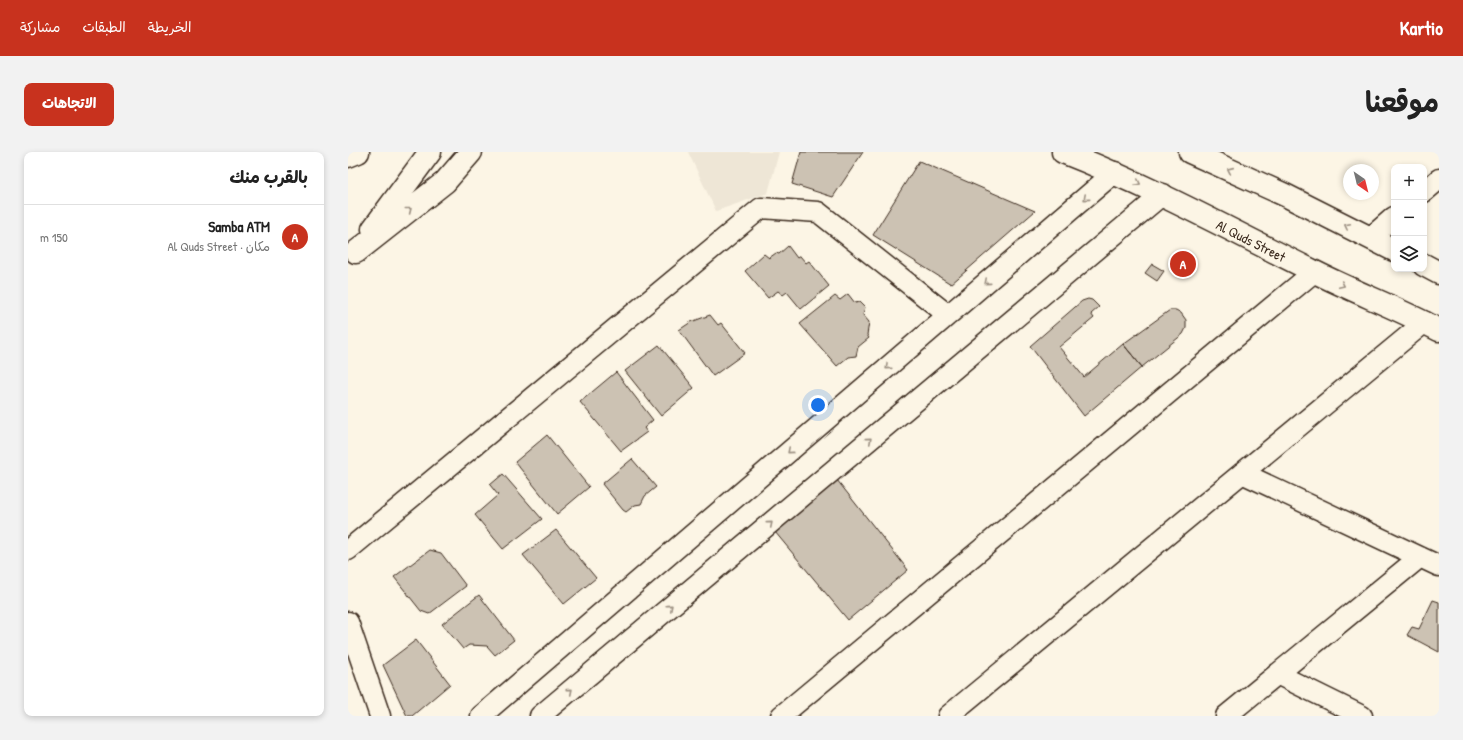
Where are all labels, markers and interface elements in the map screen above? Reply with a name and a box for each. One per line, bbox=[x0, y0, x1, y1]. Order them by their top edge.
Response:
text: Kartio bbox=[1400, 15, 1443, 41]
text: مشاركة bbox=[20, 17, 60, 36]
text: الطبقات bbox=[82, 17, 126, 36]
text: الخريطة bbox=[148, 17, 191, 36]
button: الاتجاهات bbox=[24, 83, 114, 126]
text: موقعنا bbox=[1365, 83, 1439, 121]
north arrow bbox=[1343, 164, 1379, 200]
map controls bbox=[1391, 164, 1427, 272]
button: + bbox=[1391, 164, 1427, 200]
text: بالقرب منك bbox=[230, 165, 308, 188]
one-way arrow bbox=[1226, 167, 1234, 175]
one-way arrow bbox=[1134, 178, 1142, 186]
one-way arrow bbox=[1083, 193, 1090, 200]
button: − bbox=[1391, 200, 1427, 236]
one-way arrow bbox=[405, 208, 412, 215]
street label: Al Quds Street bbox=[1213, 214, 1289, 266]
text: Samba ATM bbox=[208, 216, 270, 237]
one-way arrow bbox=[1343, 223, 1351, 231]
text: 150 m bbox=[40, 228, 68, 246]
text: A bbox=[292, 228, 298, 246]
button: layers bbox=[1391, 236, 1427, 272]
text: مكان · Al Quds Street bbox=[167, 237, 270, 255]
pin: A bbox=[1170, 249, 1196, 279]
one-way arrow bbox=[984, 278, 992, 285]
one-way arrow bbox=[1339, 280, 1346, 288]
one-way arrow bbox=[886, 362, 893, 369]
your location bbox=[808, 395, 828, 415]
one-way arrow bbox=[865, 438, 872, 445]
one-way arrow bbox=[787, 447, 794, 454]
one-way arrow bbox=[765, 521, 772, 528]
one-way arrow bbox=[665, 605, 673, 612]
one-way arrow bbox=[566, 688, 573, 695]

